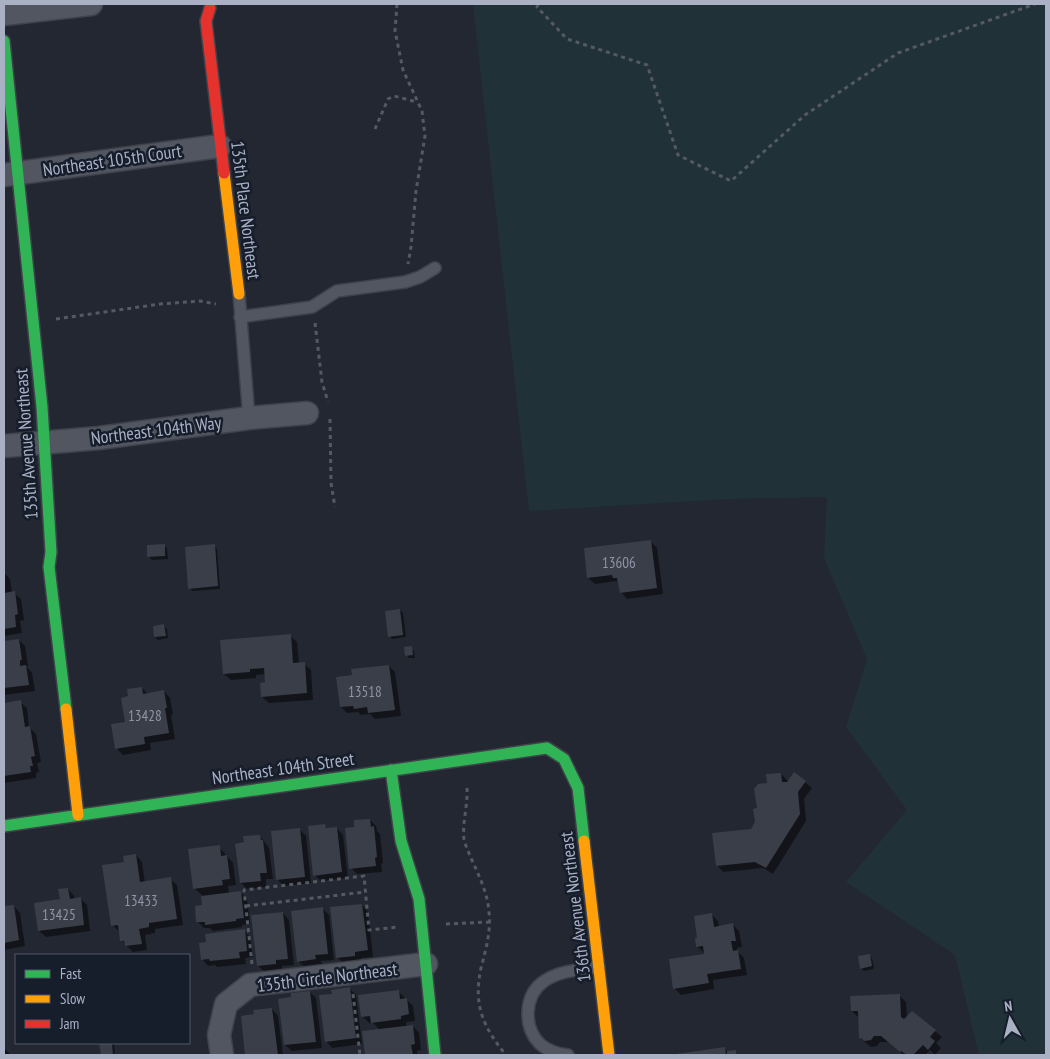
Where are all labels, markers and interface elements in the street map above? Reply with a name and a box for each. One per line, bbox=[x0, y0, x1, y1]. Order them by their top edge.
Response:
street label: Northeast 105th Court bbox=[41, 139, 183, 181]
street label: 135th Place Northeast bbox=[226, 140, 266, 281]
street label: 135th Avenue Northeast bbox=[9, 368, 43, 520]
street label: Northeast 104th Way bbox=[89, 411, 223, 449]
house number: 13606 bbox=[602, 553, 636, 572]
house number: 13518 bbox=[348, 682, 382, 701]
house number: 13428 bbox=[128, 706, 162, 725]
street label: Northeast 104th Street bbox=[210, 747, 356, 789]
street label: 136th Avenue Northeast bbox=[554, 831, 596, 983]
house number: 13433 bbox=[124, 891, 158, 910]
house number: 13425 bbox=[42, 905, 76, 924]
legend bbox=[15, 954, 190, 1044]
street label: 135th Circle Northeast bbox=[255, 957, 399, 997]
text: Fast bbox=[60, 964, 81, 983]
text: Slow bbox=[60, 989, 85, 1008]
north arrow bbox=[985, 994, 1035, 1044]
text: N bbox=[1003, 997, 1013, 1016]
text: Jam bbox=[59, 1014, 79, 1033]

